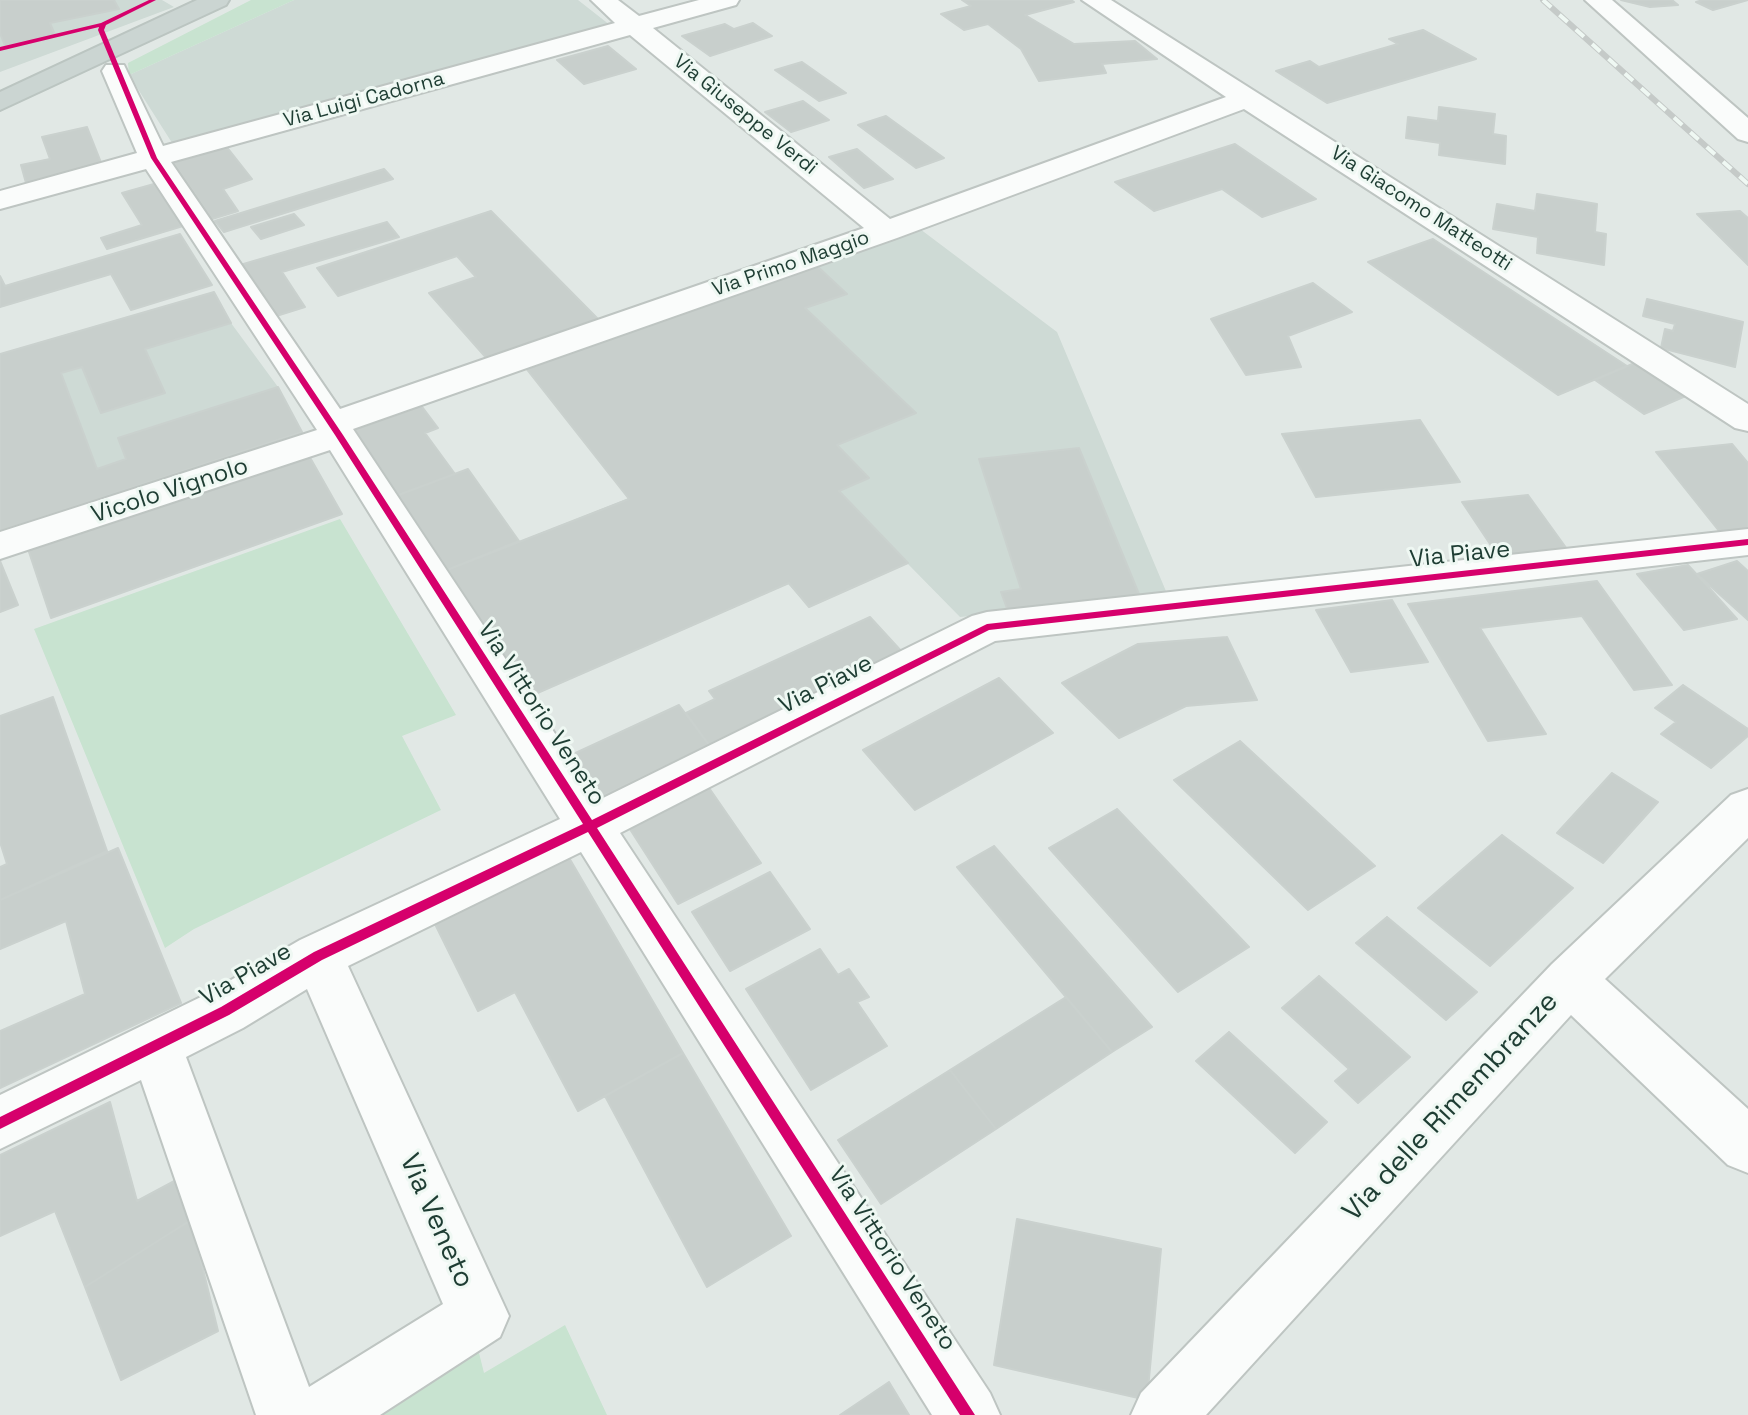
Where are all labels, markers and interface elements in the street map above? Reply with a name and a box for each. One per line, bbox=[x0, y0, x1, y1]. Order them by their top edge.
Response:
street label: Via Giuseppe Verdi bbox=[668, 50, 822, 180]
street label: Via Luigi Cadorna bbox=[281, 67, 447, 133]
street label: Via Giacomo Matteotti bbox=[1326, 141, 1516, 277]
street label: Via Primo Maggio bbox=[709, 226, 873, 302]
street label: Vicolo Vignolo bbox=[88, 452, 252, 530]
street label: Via Piave bbox=[1408, 535, 1512, 575]
street label: Via Vittorio Veneto bbox=[471, 617, 611, 811]
street label: Via Piave bbox=[775, 649, 877, 721]
street label: Via Piave bbox=[195, 937, 297, 1013]
street label: Via delle Rimembranze bbox=[1336, 986, 1566, 1228]
street label: Via Veneto bbox=[392, 1149, 480, 1293]
street label: Via Vittorio Veneto bbox=[822, 1162, 962, 1356]

